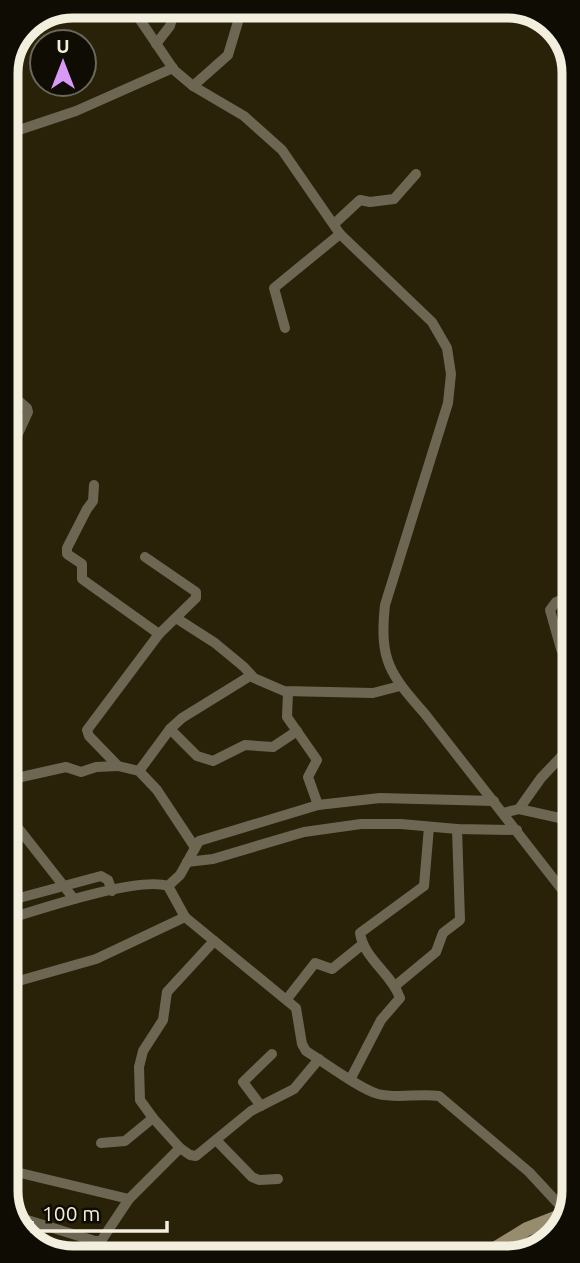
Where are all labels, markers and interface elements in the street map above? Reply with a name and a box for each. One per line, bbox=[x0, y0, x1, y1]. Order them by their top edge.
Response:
north arrow bbox=[28, 28, 98, 98]
text: U bbox=[56, 35, 70, 57]
scale bar bbox=[32, 1190, 166, 1234]
text: 100 m bbox=[42, 1201, 100, 1225]

